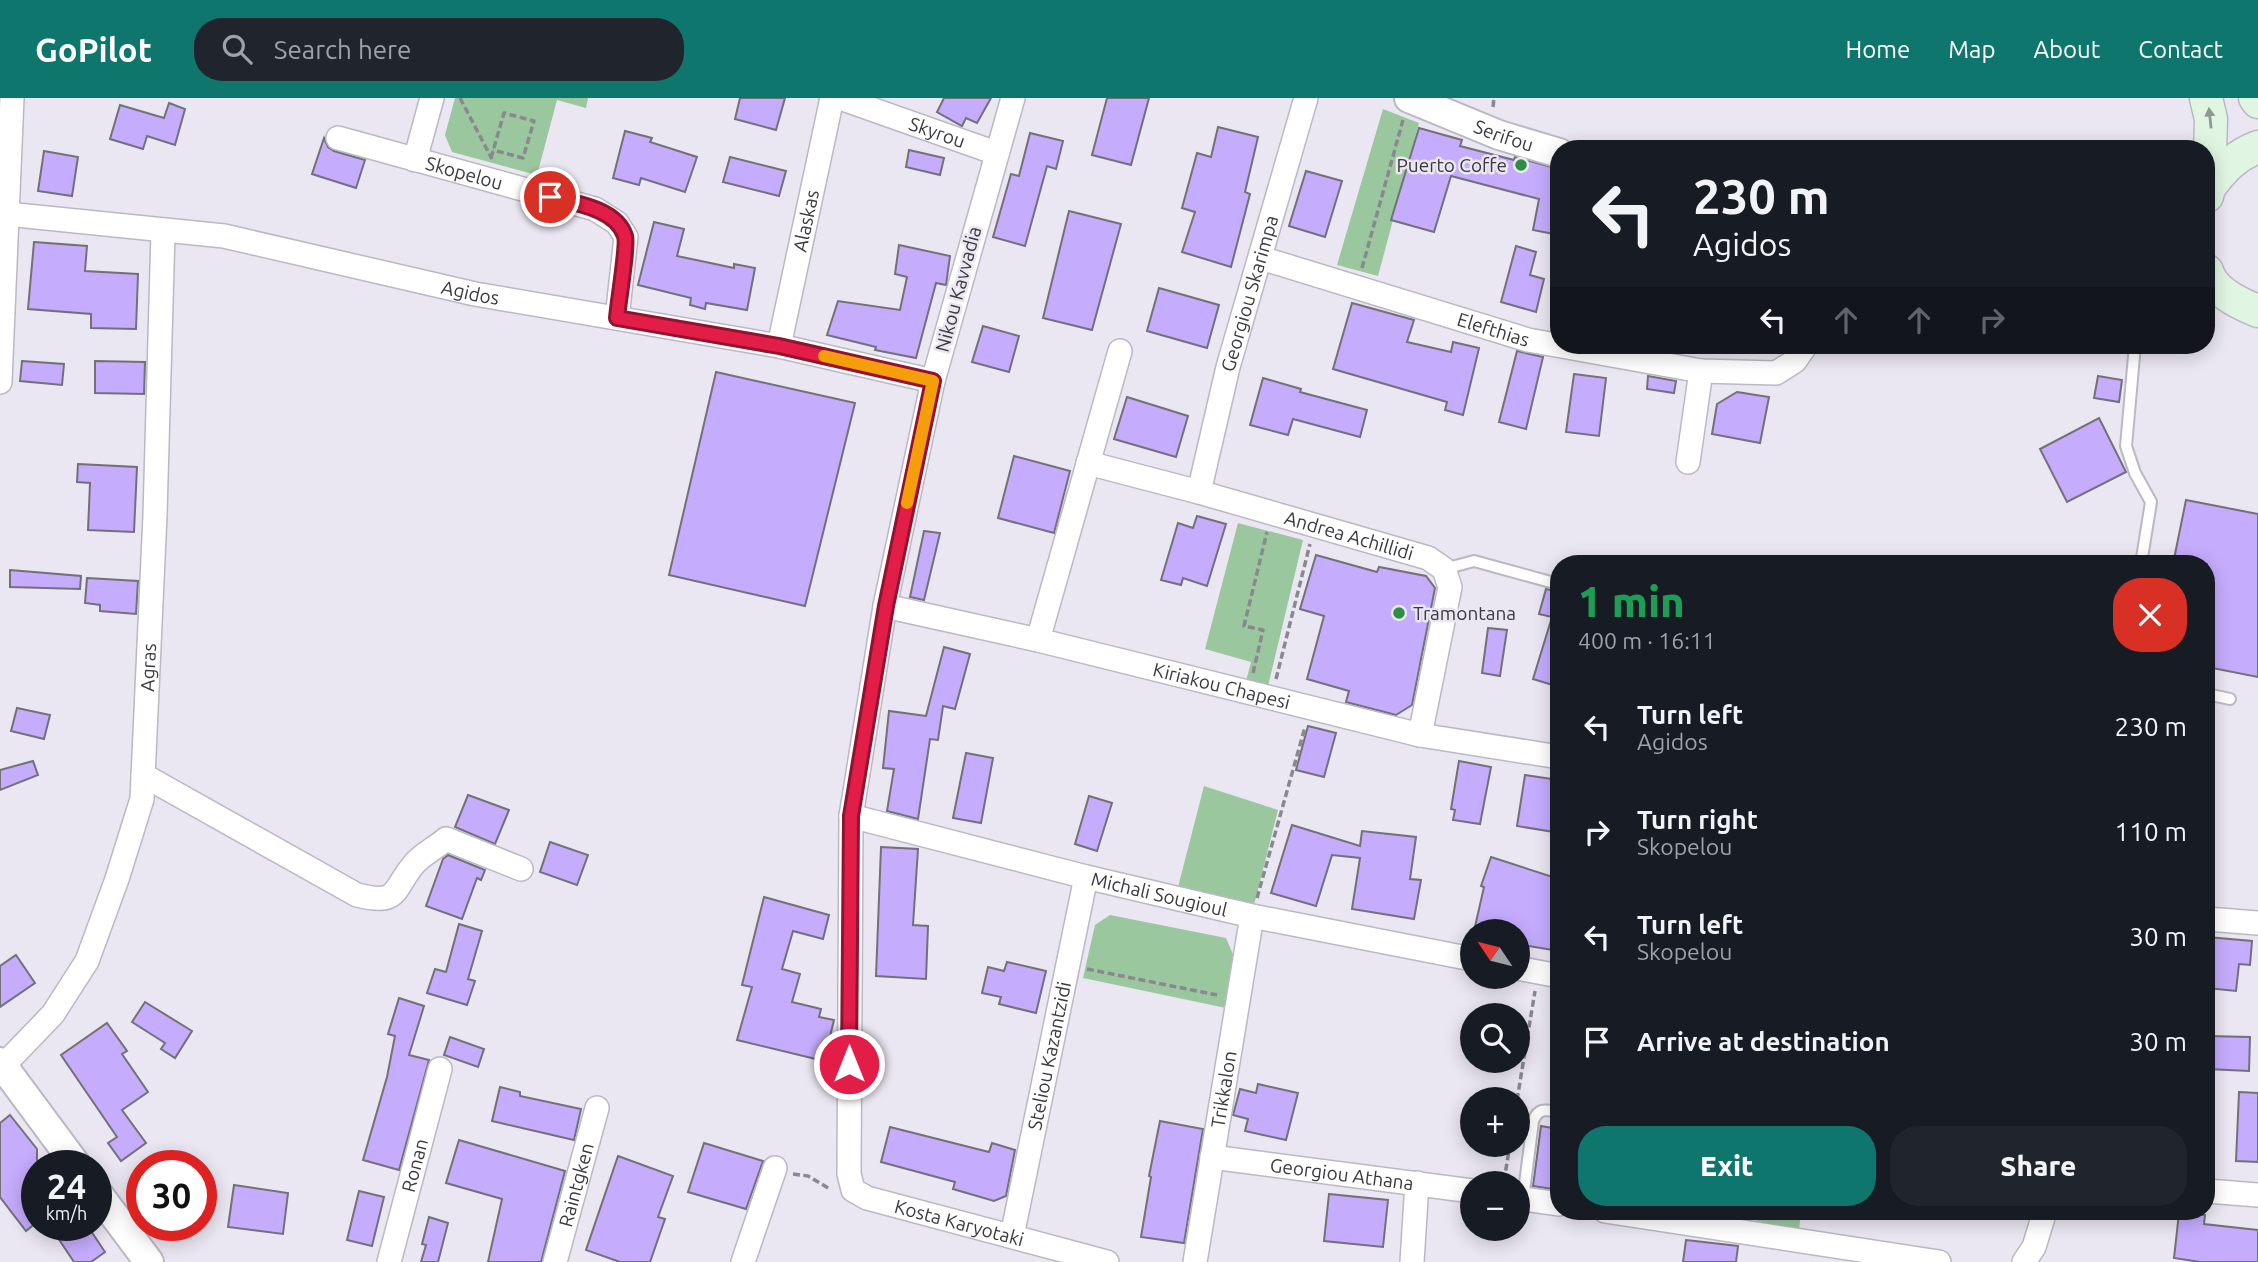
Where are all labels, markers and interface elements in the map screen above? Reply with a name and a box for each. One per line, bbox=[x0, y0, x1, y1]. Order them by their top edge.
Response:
search box bbox=[194, 18, 684, 81]
icon: search bbox=[218, 30, 256, 68]
text: GoPilot bbox=[35, 31, 152, 68]
text: Search here bbox=[274, 35, 411, 64]
text: Home bbox=[1845, 36, 1910, 63]
text: Map bbox=[1948, 36, 1995, 63]
text: About bbox=[2033, 36, 2100, 63]
text: Contact bbox=[2138, 36, 2223, 63]
one-way arrow bbox=[2204, 107, 2215, 129]
street label: Skyrou bbox=[906, 112, 968, 152]
street label: Serifou bbox=[1471, 115, 1536, 156]
street label: Skopelou bbox=[423, 152, 505, 194]
place label: Puerto Coffe bbox=[1397, 154, 1507, 176]
marker: Puerto Coffe bbox=[1513, 157, 1529, 173]
pin bbox=[520, 167, 580, 227]
icon: left bbox=[1578, 168, 1669, 259]
text: 230 m bbox=[1693, 168, 1830, 223]
icon: arrive bbox=[531, 178, 569, 216]
street label: Alaskas bbox=[788, 188, 823, 254]
street label: Georgiou Skarimpa bbox=[1216, 213, 1282, 374]
street label: Nikou Kavvadia bbox=[931, 224, 985, 354]
text: Agidos bbox=[1693, 226, 1791, 262]
street label: Agidos bbox=[439, 276, 501, 309]
icon: left bbox=[1754, 301, 1792, 339]
icon: ahead bbox=[1827, 301, 1865, 339]
icon: ahead bbox=[1900, 301, 1938, 339]
icon: right bbox=[1973, 301, 2011, 339]
street label: Elefthias bbox=[1455, 308, 1532, 351]
street label: Andrea Achillidi bbox=[1282, 506, 1416, 564]
text: 1 min bbox=[1578, 578, 1685, 625]
button: close bbox=[2113, 578, 2187, 652]
place label: Tramontana bbox=[1413, 602, 1516, 624]
marker: Tramontana bbox=[1391, 605, 1407, 621]
text: 400 m · 16:11 bbox=[1578, 628, 1716, 653]
street label: Agras bbox=[136, 643, 160, 692]
street label: Kiriakou Chapesi bbox=[1151, 658, 1293, 713]
text: Turn left bbox=[1637, 700, 1743, 729]
icon: left bbox=[1578, 708, 1616, 746]
text: 230 m bbox=[2115, 712, 2187, 741]
text: Agidos bbox=[1637, 729, 1708, 754]
text: Turn right bbox=[1637, 805, 1758, 834]
icon: right bbox=[1578, 813, 1616, 851]
text: 110 m bbox=[2115, 817, 2187, 846]
text: Skopelou bbox=[1637, 834, 1732, 859]
street label: Michali Sougioul bbox=[1089, 868, 1229, 921]
text: Turn left bbox=[1637, 910, 1743, 939]
icon: left bbox=[1578, 918, 1616, 956]
north arrow bbox=[1460, 919, 1530, 989]
map controls bbox=[1460, 919, 1530, 1241]
text: 30 m bbox=[2129, 922, 2187, 951]
text: Skopelou bbox=[1637, 939, 1732, 964]
street label: Steliou Kazantzidi bbox=[1023, 980, 1075, 1132]
button: search bbox=[1460, 1003, 1530, 1073]
icon: arrive bbox=[1578, 1023, 1616, 1061]
position arrow bbox=[812, 1027, 886, 1101]
text: Arrive at destination bbox=[1637, 1027, 1890, 1056]
text: 30 m bbox=[2129, 1027, 2187, 1056]
street label: Trikkalon bbox=[1206, 1049, 1241, 1129]
button: + bbox=[1460, 1087, 1530, 1157]
button: Exit bbox=[1578, 1126, 1876, 1206]
button: Share bbox=[1890, 1126, 2187, 1206]
street label: Ronan bbox=[397, 1136, 432, 1194]
street label: Raintgken bbox=[554, 1140, 598, 1229]
speed limit sign: 30 bbox=[126, 1150, 217, 1241]
street label: Georgiou Athana bbox=[1269, 1154, 1415, 1194]
text: 24 bbox=[47, 1166, 86, 1206]
button: − bbox=[1460, 1171, 1530, 1241]
street label: Kosta Karyotaki bbox=[892, 1195, 1026, 1250]
text: km/h bbox=[46, 1203, 87, 1223]

